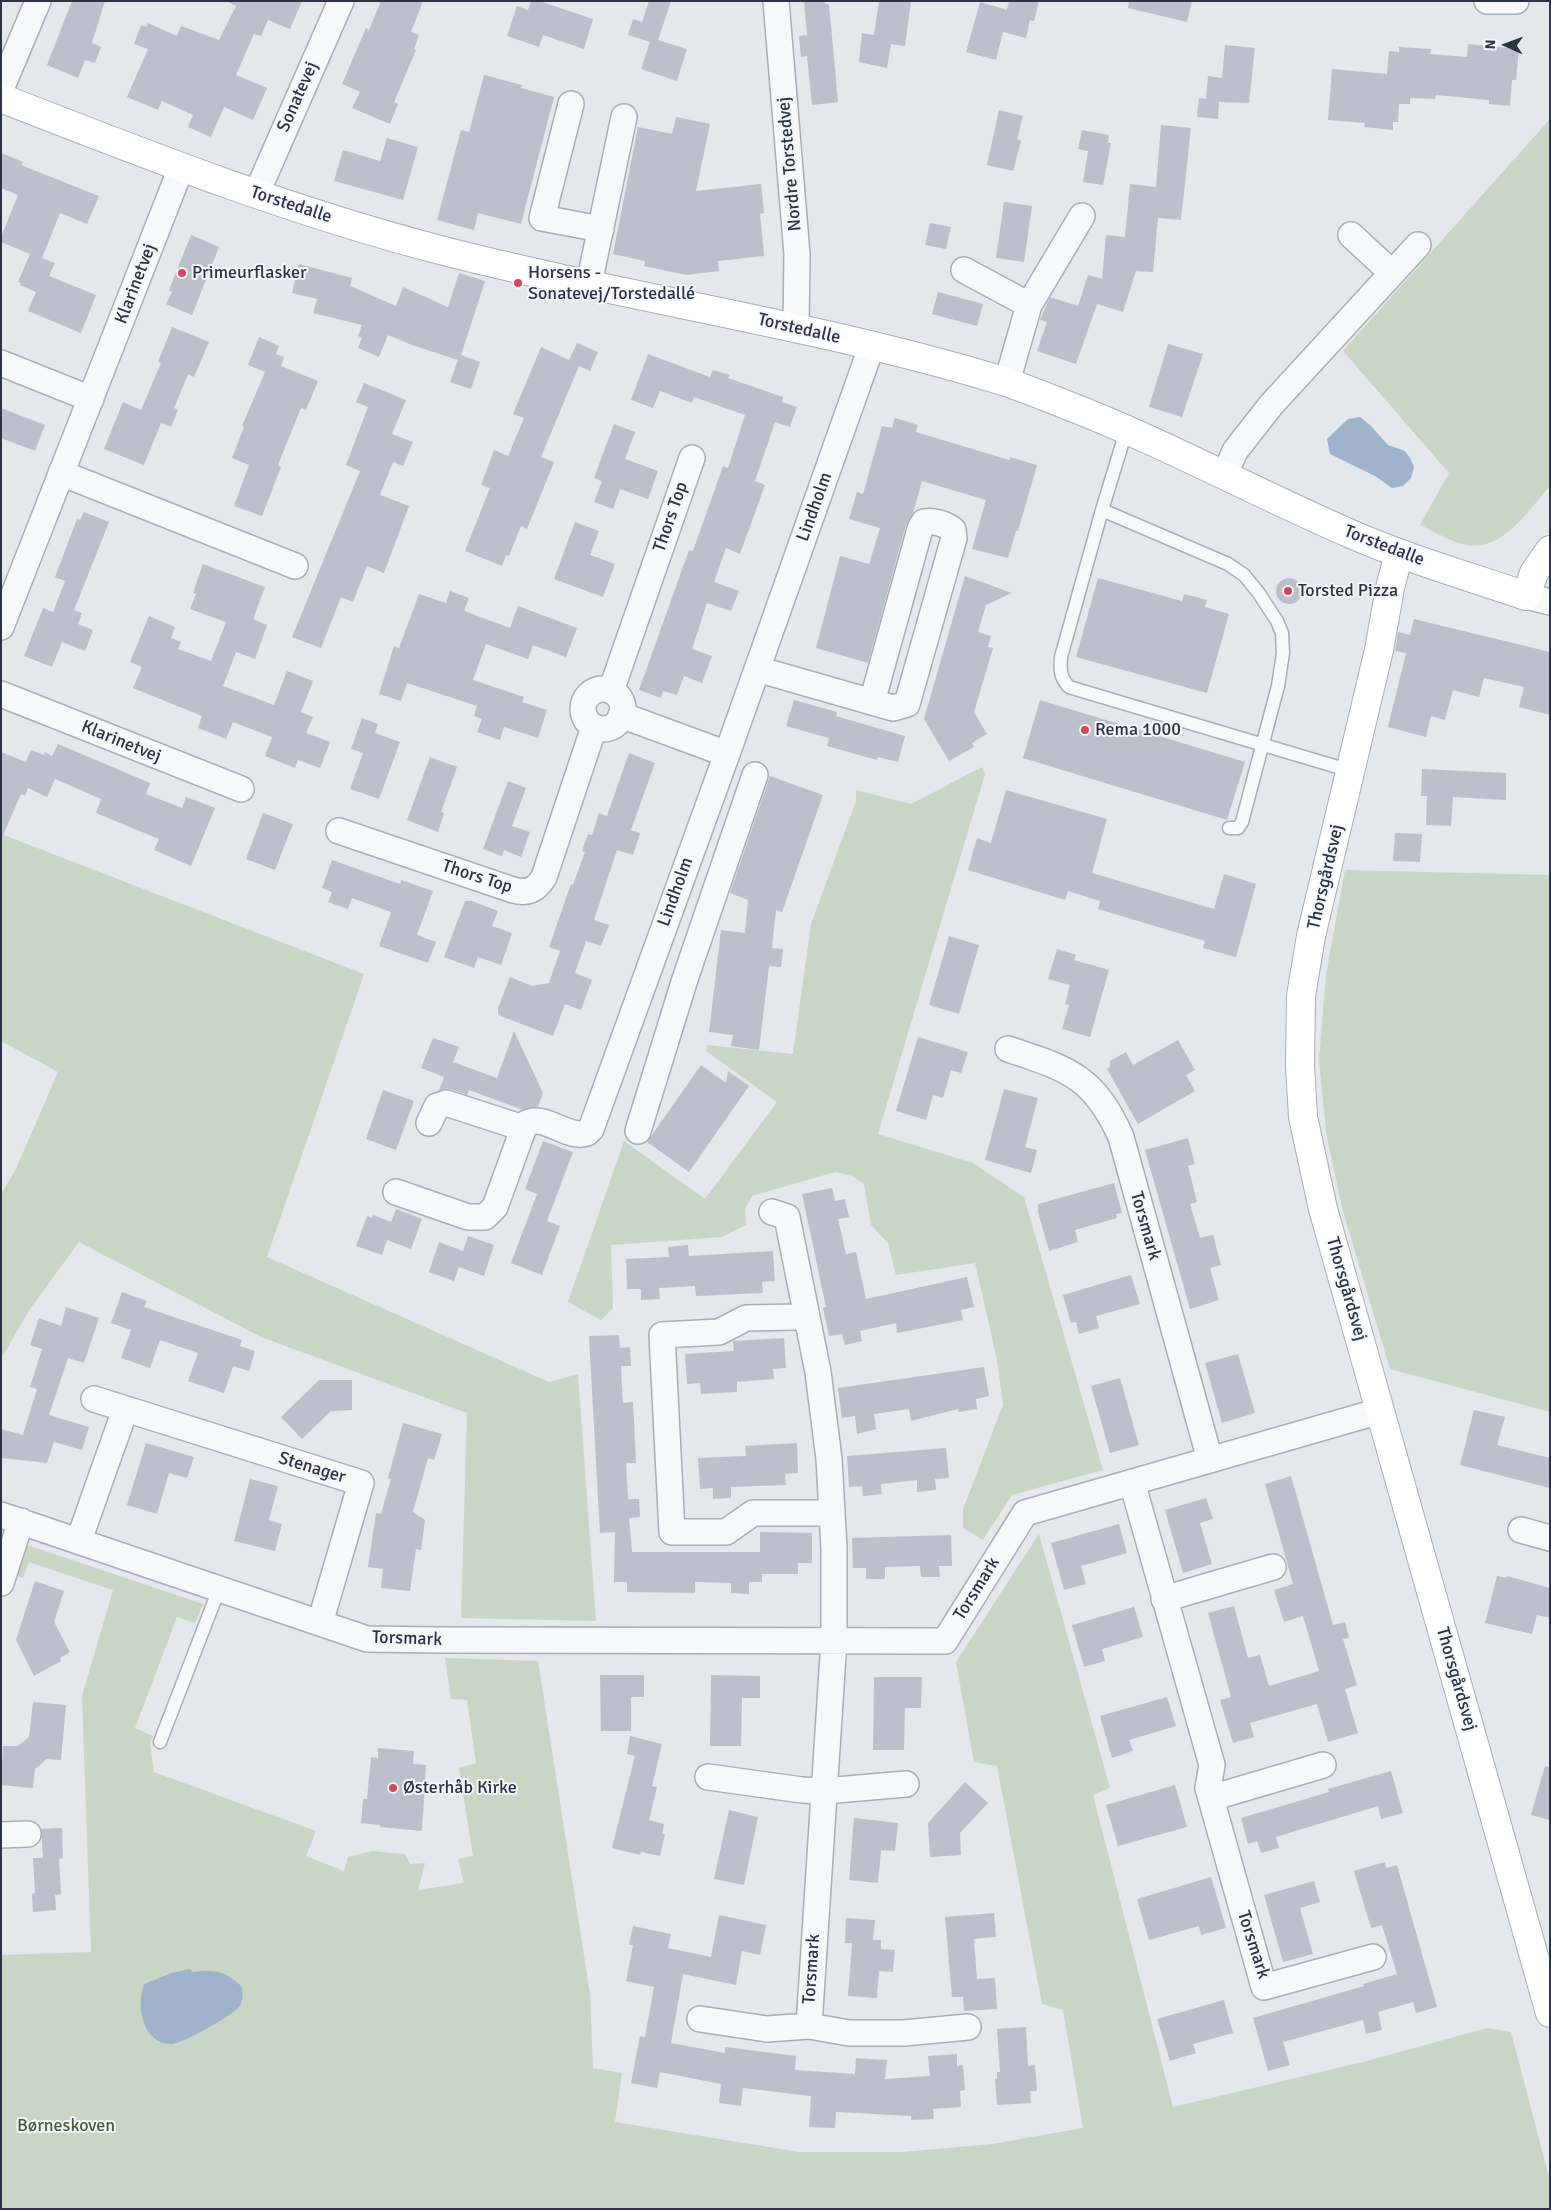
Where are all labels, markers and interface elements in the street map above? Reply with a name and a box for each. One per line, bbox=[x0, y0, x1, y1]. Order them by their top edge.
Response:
north arrow bbox=[1481, 20, 1531, 70]
text: N bbox=[1482, 39, 1499, 50]
street label: Sonatevej bbox=[273, 58, 323, 136]
street label: Nordre Torstedvej bbox=[773, 96, 807, 232]
street label: Torstedalle bbox=[248, 182, 334, 228]
street label: Klarinetvej bbox=[111, 241, 161, 327]
place label: Primeurflasker bbox=[192, 262, 307, 284]
place label: Horsens - Sonatevej/Torstedallé bbox=[528, 262, 695, 304]
marker: Primeurflasker bbox=[176, 267, 188, 279]
marker: Horsens - Sonatevej/Torstedallé bbox=[512, 277, 524, 289]
street label: Torstedalle bbox=[756, 309, 842, 349]
street label: Lindholm bbox=[793, 469, 837, 545]
street label: Thors Top bbox=[649, 479, 693, 555]
street label: Torstedalle bbox=[1341, 521, 1427, 571]
place label: Torsted Pizza bbox=[1298, 580, 1398, 602]
marker: Torsted Pizza bbox=[1282, 585, 1294, 597]
street label: Klarinetvej bbox=[78, 716, 164, 768]
place label: Rema 1000 bbox=[1095, 719, 1181, 741]
marker: Rema 1000 bbox=[1079, 724, 1091, 736]
street label: Thorsgårdsvej bbox=[1303, 822, 1349, 932]
street label: Lindholm bbox=[654, 854, 698, 930]
street label: Thors Top bbox=[439, 855, 515, 899]
street label: Torsmark bbox=[1125, 1189, 1165, 1263]
street label: Thorsgårdsvej bbox=[1321, 1235, 1371, 1343]
street label: Stenager bbox=[276, 1448, 348, 1488]
street label: Torsmark bbox=[949, 1553, 1005, 1625]
street label: Thorsgårdsvej bbox=[1431, 1625, 1481, 1733]
street label: Torsmark bbox=[371, 1627, 443, 1651]
place label: Østerhåb Kirke bbox=[403, 1777, 517, 1799]
marker: Østerhåb Kirke bbox=[387, 1782, 399, 1794]
street label: Torsmark bbox=[1232, 1908, 1274, 1982]
street label: Torsmark bbox=[799, 1933, 825, 2005]
park label: Børneskoven bbox=[17, 2115, 115, 2137]

